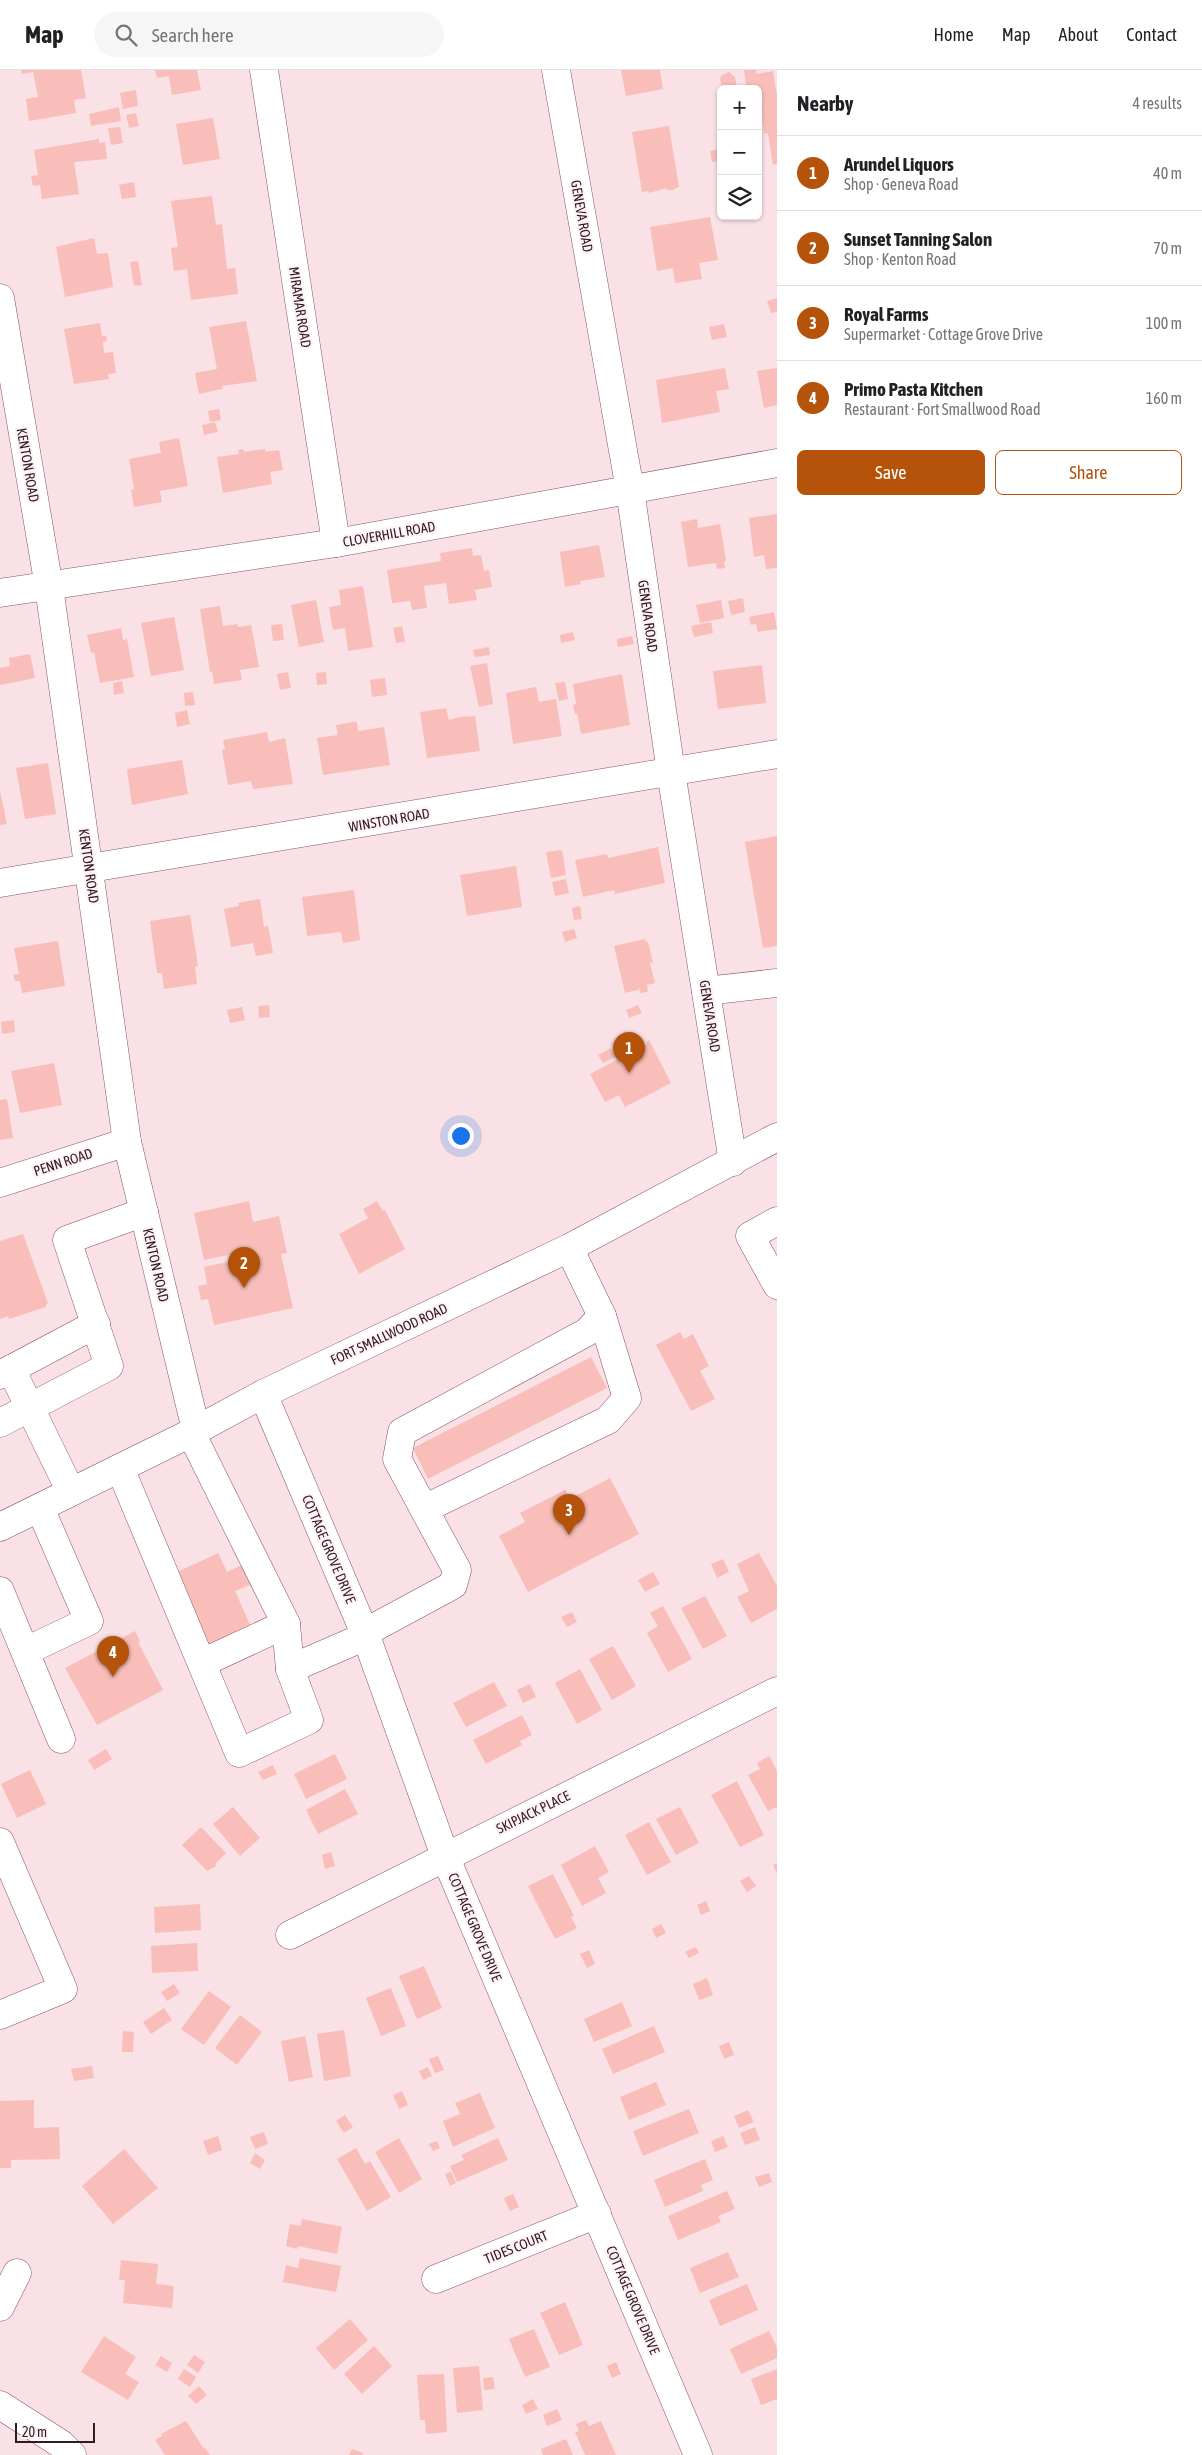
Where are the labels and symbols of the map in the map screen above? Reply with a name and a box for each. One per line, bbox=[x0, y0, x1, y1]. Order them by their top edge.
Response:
street label: GENEVA ROAD bbox=[568, 179, 596, 253]
street label: MIRAMAR ROAD bbox=[286, 265, 314, 349]
street label: KENTON ROAD bbox=[14, 427, 42, 503]
street label: CLOVERHILL ROAD bbox=[342, 518, 437, 550]
street label: GENEVA ROAD bbox=[635, 579, 661, 653]
street label: WINSTON ROAD bbox=[347, 805, 431, 835]
street label: KENTON ROAD bbox=[76, 828, 102, 904]
street label: GENEVA ROAD bbox=[696, 979, 724, 1053]
pin: 1 bbox=[613, 1032, 645, 1073]
your location bbox=[448, 1123, 474, 1149]
street label: PENN ROAD bbox=[32, 1145, 95, 1179]
street label: KENTON ROAD bbox=[140, 1227, 172, 1304]
pin: 2 bbox=[228, 1247, 260, 1288]
street label: FORT SMALLWOOD ROAD bbox=[328, 1300, 450, 1368]
street label: COTTAGE GROVE DRIVE bbox=[299, 1492, 359, 1606]
pin: 3 bbox=[553, 1494, 585, 1535]
pin: 4 bbox=[97, 1636, 129, 1677]
street label: SKIPJACK PLACE bbox=[494, 1787, 572, 1837]
street label: COTTAGE GROVE DRIVE bbox=[445, 1870, 505, 1984]
street label: TIDES COURT bbox=[482, 2227, 550, 2267]
street label: COTTAGE GROVE DRIVE bbox=[603, 2243, 663, 2357]
scale bar bbox=[15, 2420, 95, 2443]

